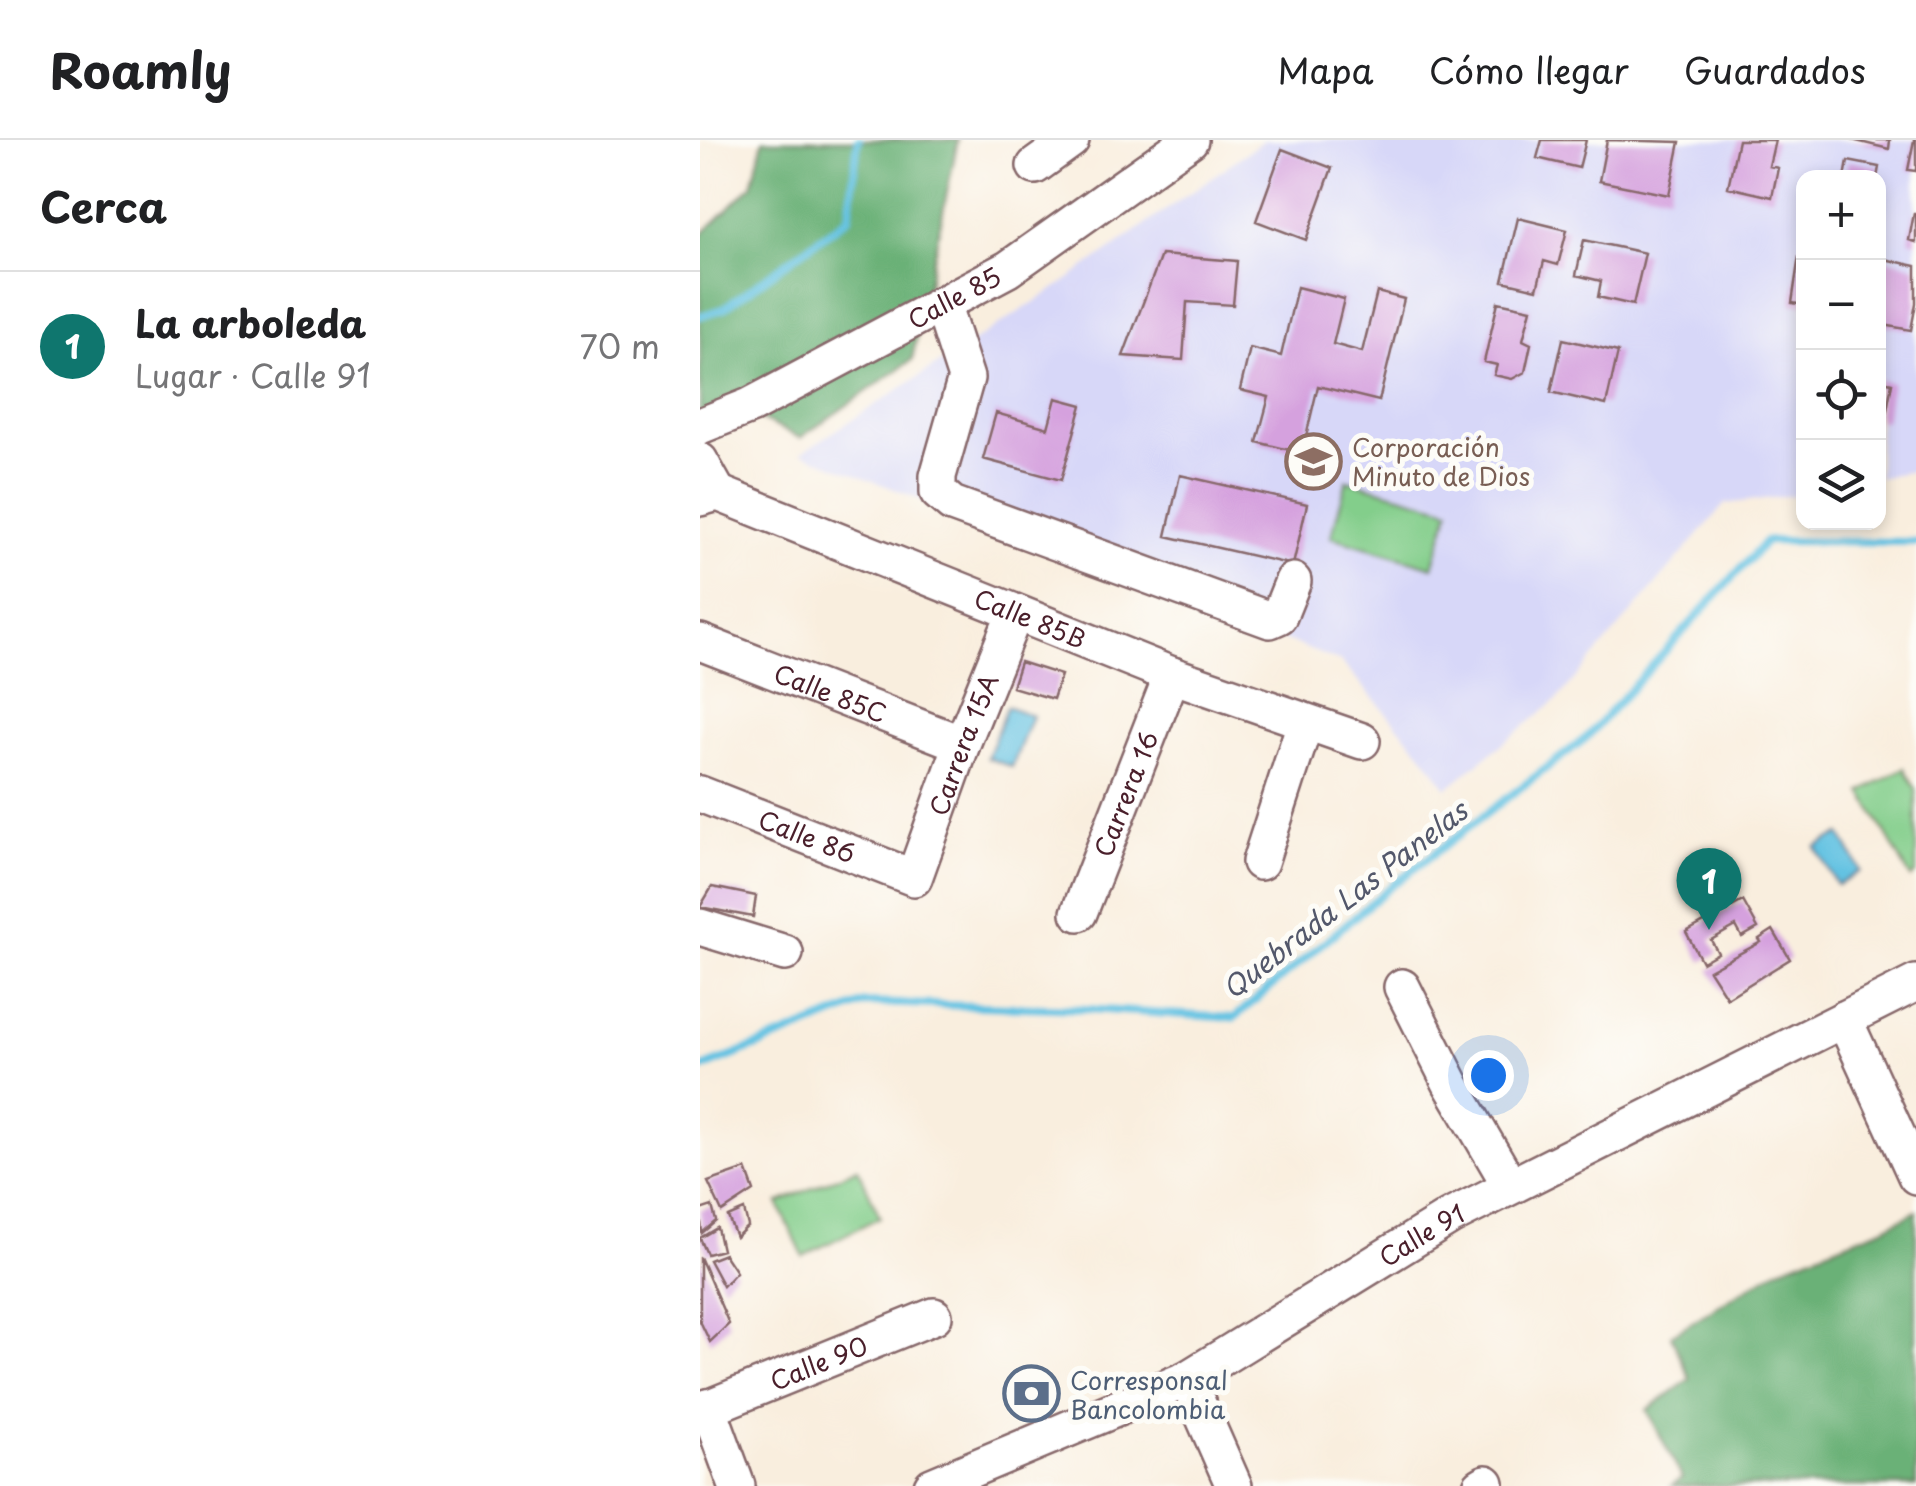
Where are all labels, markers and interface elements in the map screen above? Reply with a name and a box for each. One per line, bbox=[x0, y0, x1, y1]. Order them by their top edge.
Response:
text: Roamly bbox=[50, 33, 232, 105]
text: Mapa bbox=[1277, 43, 1374, 96]
text: Cómo llegar bbox=[1429, 43, 1629, 96]
text: Guardados bbox=[1684, 43, 1866, 96]
map controls bbox=[1796, 170, 1886, 530]
button: + bbox=[1796, 170, 1886, 260]
text: Cerca bbox=[40, 174, 167, 237]
street label: Calle 85 bbox=[901, 257, 1008, 338]
button: − bbox=[1796, 260, 1886, 350]
text: La arboleda bbox=[135, 294, 366, 351]
text: 1 bbox=[65, 322, 80, 370]
text: 70 m bbox=[580, 322, 660, 370]
button: locate bbox=[1796, 350, 1886, 440]
text: Lugar · Calle 91 bbox=[135, 351, 371, 399]
place label: Corporación Minuto de Dios bbox=[1352, 428, 1530, 495]
school or university icon: Corporación Minuto de Dios bbox=[1283, 431, 1343, 491]
button: layers bbox=[1796, 440, 1886, 530]
street label: Calle 85B bbox=[969, 579, 1092, 658]
street label: Calle 85C bbox=[768, 654, 892, 732]
street label: Carrera 15A bbox=[919, 668, 1007, 821]
street label: Carrera 16 bbox=[1084, 725, 1167, 862]
water label: Quebrada Las Panelas bbox=[1212, 788, 1478, 1009]
street label: Calle 86 bbox=[753, 800, 861, 872]
pin: 1 bbox=[1676, 848, 1742, 930]
your location bbox=[1463, 1050, 1514, 1101]
street label: Calle 91 bbox=[1371, 1194, 1471, 1276]
street label: Calle 90 bbox=[764, 1326, 873, 1400]
place label: Corresponsal Bancolombia bbox=[1070, 1361, 1228, 1428]
bank icon: Corresponsal Bancolombia bbox=[1001, 1364, 1061, 1424]

